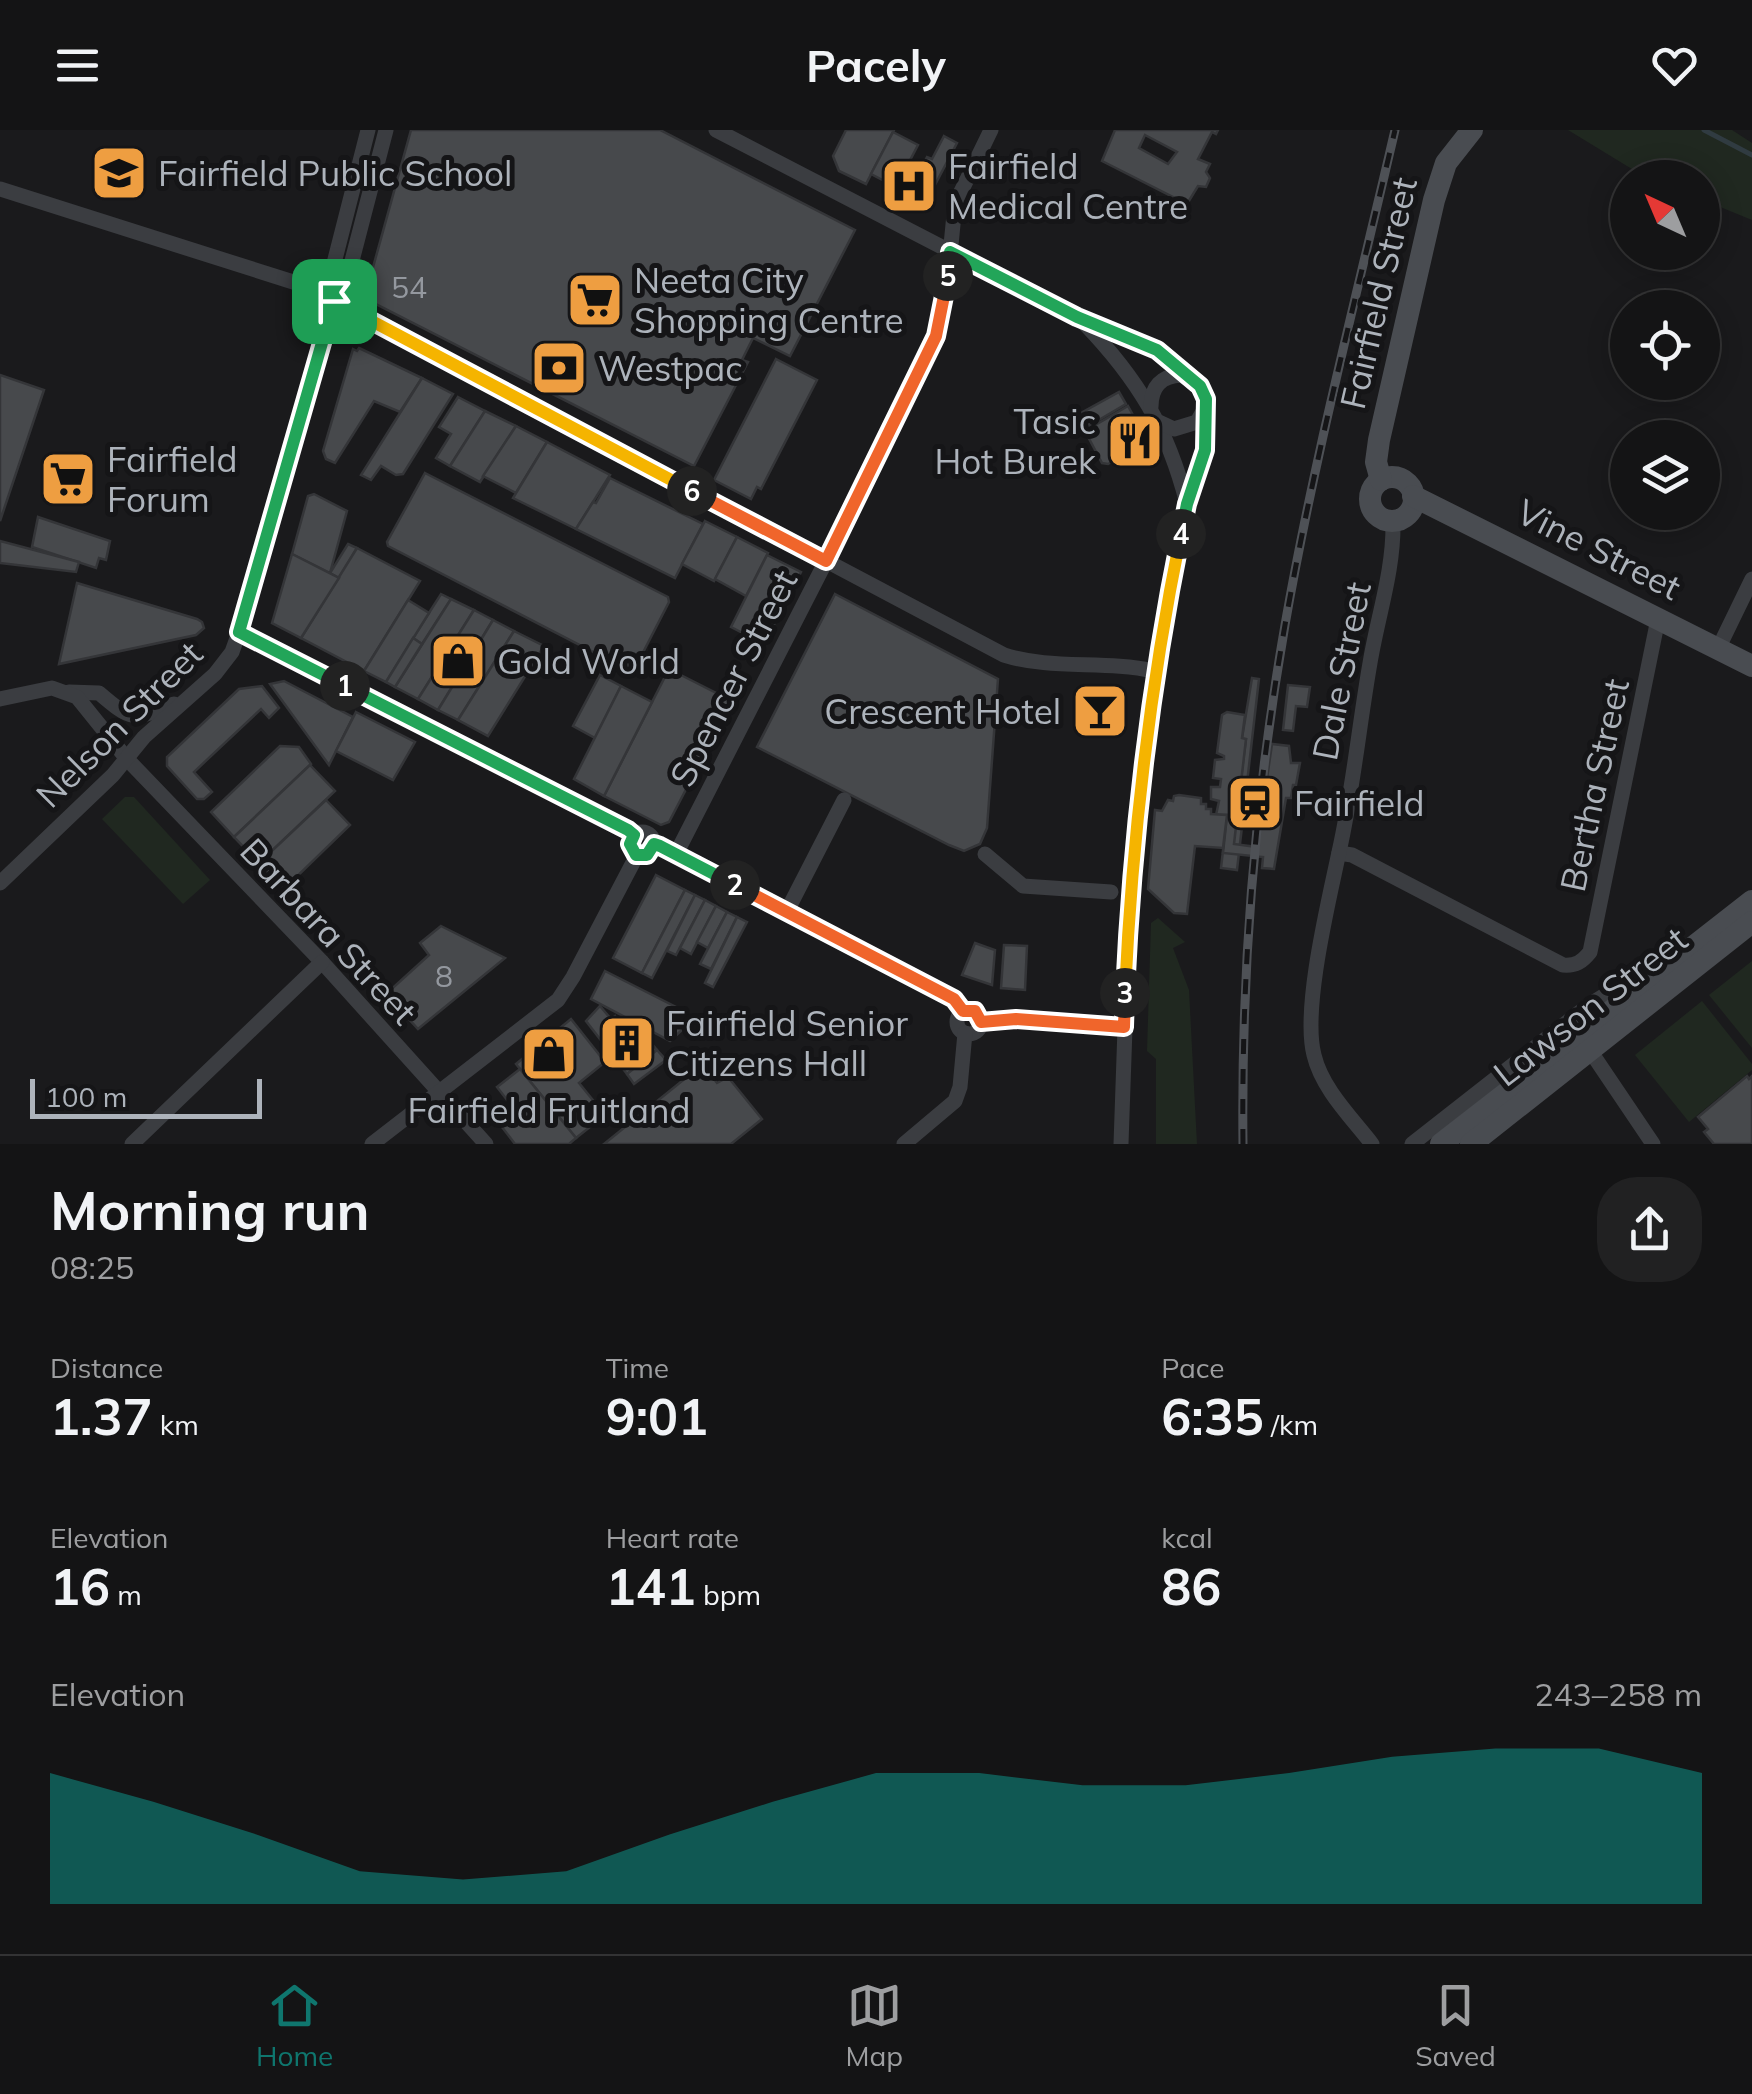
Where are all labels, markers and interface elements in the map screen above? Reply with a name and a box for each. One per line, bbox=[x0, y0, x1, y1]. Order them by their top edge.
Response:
text: Pacely bbox=[806, 37, 946, 93]
icon: menu bbox=[50, 38, 105, 93]
icon: heart bbox=[1647, 38, 1702, 93]
school or university icon: Fairfield Public School bbox=[89, 143, 149, 203]
place label: Fairfield Medical Centre bbox=[948, 144, 1188, 228]
place label: Fairfield Public School bbox=[158, 151, 512, 195]
hospital icon: Fairfield Medical Centre bbox=[879, 156, 939, 216]
north arrow bbox=[1610, 160, 1720, 270]
map controls bbox=[1610, 160, 1720, 530]
street label: Fairfield Street bbox=[1330, 173, 1426, 413]
pin: 5 bbox=[923, 251, 973, 301]
place label: Neeta City Shopping Centre bbox=[634, 258, 903, 342]
text: 5 bbox=[940, 258, 956, 293]
pin bbox=[292, 259, 377, 344]
house number: 54 bbox=[391, 268, 427, 306]
supermarket icon: Neeta City Shopping Centre bbox=[565, 270, 625, 330]
icon: arrive bbox=[307, 274, 362, 329]
button: locate bbox=[1610, 290, 1720, 400]
bank icon: Westpac bbox=[529, 338, 589, 398]
place label: Westpac bbox=[598, 346, 743, 390]
place label: Tasic Hot Burek bbox=[934, 399, 1097, 483]
restaurant icon: Tasic Hot Burek bbox=[1105, 411, 1165, 471]
button: layers bbox=[1610, 420, 1720, 530]
place label: Fairfield Forum bbox=[107, 437, 237, 521]
supermarket icon: Fairfield Forum bbox=[38, 449, 98, 509]
pin: 6 bbox=[667, 466, 717, 516]
text: 6 bbox=[684, 473, 700, 508]
street label: Vine Street bbox=[1510, 489, 1688, 609]
pin: 4 bbox=[1156, 509, 1206, 559]
text: 4 bbox=[1173, 516, 1189, 551]
street label: Spencer Street bbox=[660, 562, 806, 794]
street label: Dale Street bbox=[1302, 578, 1380, 764]
shop icon: Gold World bbox=[428, 631, 488, 691]
street label: Nelson Street bbox=[27, 632, 211, 816]
place label: Gold World bbox=[497, 639, 680, 683]
pin: 1 bbox=[320, 661, 370, 711]
text: 1 bbox=[337, 668, 353, 703]
street label: Bertha Street bbox=[1550, 675, 1638, 895]
bar icon: Crescent Hotel bbox=[1070, 681, 1130, 741]
place label: Crescent Hotel bbox=[824, 689, 1061, 733]
station icon: Fairfield bbox=[1225, 773, 1285, 833]
place label: Fairfield bbox=[1294, 781, 1424, 825]
street label: Barbara Street bbox=[231, 829, 427, 1033]
pin: 2 bbox=[710, 860, 760, 910]
text: 2 bbox=[727, 867, 743, 902]
street label: Lawson Street bbox=[1484, 917, 1696, 1095]
house number: 8 bbox=[435, 957, 453, 995]
pin: 3 bbox=[1100, 968, 1150, 1018]
text: 3 bbox=[1117, 975, 1133, 1010]
place label: Fairfield Senior Citizens Hall bbox=[666, 1001, 908, 1085]
building icon: Fairfield Senior Citizens Hall bbox=[597, 1013, 657, 1073]
shop icon: Fairfield Fruitland bbox=[519, 1024, 579, 1084]
scale bar bbox=[30, 1074, 262, 1118]
text: 100 m bbox=[45, 1079, 127, 1114]
place label: Fairfield Fruitland bbox=[407, 1088, 691, 1132]
text: Morning run bbox=[50, 1175, 370, 1244]
button: share bbox=[1597, 1177, 1702, 1282]
text: 08:25 bbox=[50, 1247, 134, 1287]
text: Distance bbox=[50, 1350, 163, 1385]
text: Time bbox=[606, 1350, 669, 1385]
text: Pace bbox=[1161, 1350, 1225, 1385]
text: 1.37 bbox=[50, 1385, 152, 1448]
text: 9:01 bbox=[606, 1385, 708, 1448]
text: 6:35 bbox=[1161, 1385, 1264, 1448]
text: km bbox=[152, 1407, 199, 1442]
text: /km bbox=[1264, 1407, 1318, 1442]
text: Elevation bbox=[50, 1520, 168, 1555]
text: Heart rate bbox=[606, 1520, 739, 1555]
text: kcal bbox=[1161, 1520, 1213, 1555]
text: 16 bbox=[50, 1555, 110, 1618]
text: 141 bbox=[606, 1555, 696, 1618]
text: 86 bbox=[1161, 1555, 1221, 1618]
text: m bbox=[110, 1577, 142, 1612]
text: bpm bbox=[696, 1577, 761, 1612]
text: Elevation bbox=[50, 1674, 185, 1714]
text: 243–258 m bbox=[1534, 1674, 1702, 1714]
tab: Home bbox=[256, 1978, 333, 2073]
tab: Map bbox=[845, 1978, 903, 2073]
tab: Saved bbox=[1415, 1978, 1496, 2073]

